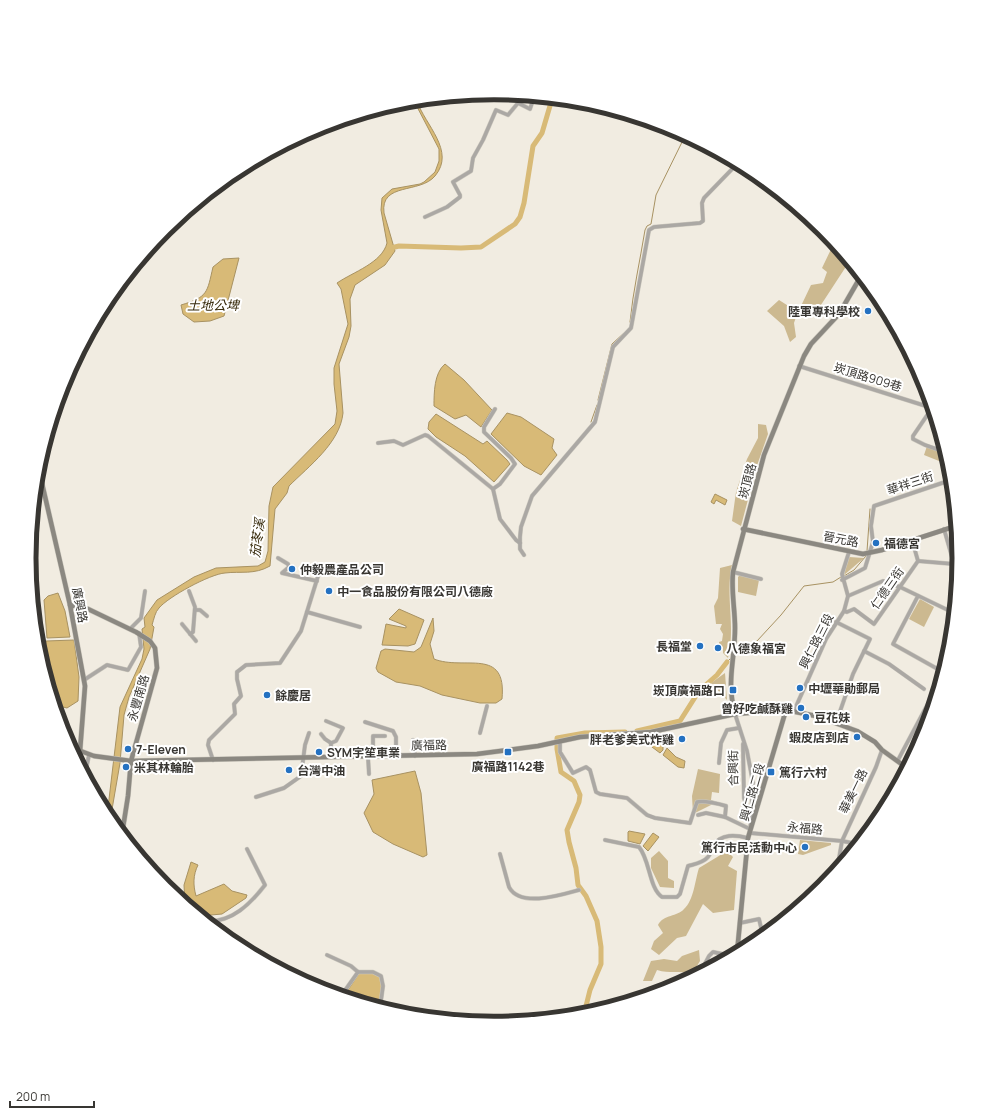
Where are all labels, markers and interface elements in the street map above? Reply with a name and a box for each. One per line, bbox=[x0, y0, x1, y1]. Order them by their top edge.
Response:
water label: 土地公埤 bbox=[187, 296, 241, 314]
place label: 陸軍專科學校 bbox=[788, 303, 860, 320]
marker: 陸軍專科學校 bbox=[863, 306, 873, 316]
street label: 崁頂路909巷 bbox=[832, 359, 904, 395]
street label: 崁頂路 bbox=[734, 461, 760, 501]
street label: 華祥三街 bbox=[885, 467, 935, 499]
water label: 茄苳溪 bbox=[245, 515, 269, 559]
street label: 晉元路 bbox=[822, 527, 860, 551]
place label: 福德宮 bbox=[884, 535, 920, 552]
marker: 福德宮 bbox=[871, 538, 881, 548]
place label: 仲毅農產品公司 bbox=[300, 561, 384, 578]
street label: 仁德三街 bbox=[866, 563, 908, 613]
marker: 仲毅農產品公司 bbox=[287, 564, 297, 574]
place label: 中一食品股份有限公司八德廠 bbox=[337, 583, 493, 600]
street label: 廣興路 bbox=[68, 586, 92, 624]
marker: 中一食品股份有限公司八德廠 bbox=[324, 586, 334, 596]
street label: 興仁路三段 bbox=[795, 610, 837, 672]
place label: 長福堂 bbox=[656, 638, 692, 655]
place label: 八德象福宮 bbox=[726, 640, 786, 657]
marker: 長福堂 bbox=[695, 641, 705, 651]
marker: 八德象福宮 bbox=[713, 643, 723, 653]
street label: 永豐南路 bbox=[123, 673, 153, 723]
place label: 中壢華勛郵局 bbox=[808, 680, 880, 697]
place label: 崁頂廣福路口 bbox=[653, 682, 725, 699]
marker: 中壢華勛郵局 bbox=[795, 683, 805, 693]
marker: 崁頂廣福路口 bbox=[728, 685, 738, 695]
place label: 餘慶居 bbox=[275, 687, 311, 704]
marker: 餘慶居 bbox=[262, 690, 272, 700]
place label: 曾好吃鹹酥雞 bbox=[721, 700, 793, 717]
marker: 曾好吃鹹酥雞 bbox=[796, 703, 806, 713]
place label: 豆花妹 bbox=[814, 709, 850, 726]
marker: 豆花妹 bbox=[801, 712, 811, 722]
place label: 蝦皮店到店 bbox=[789, 729, 849, 746]
place label: 胖老爹美式炸雞 bbox=[590, 731, 674, 748]
marker: 蝦皮店到店 bbox=[852, 732, 862, 742]
marker: 胖老爹美式炸雞 bbox=[677, 734, 687, 744]
street label: 廣福路 bbox=[411, 736, 447, 754]
place label: 7-Eleven bbox=[136, 741, 186, 758]
marker: 7-Eleven bbox=[123, 744, 133, 754]
place label: SYM宇笙車業 bbox=[327, 744, 400, 761]
marker: SYM宇笙車業 bbox=[314, 747, 324, 757]
marker: 廣福路1142巷 bbox=[503, 747, 513, 757]
street label: 合興街 bbox=[724, 750, 742, 786]
place label: 廣福路1142巷 bbox=[472, 758, 544, 775]
place label: 米其林輪胎 bbox=[134, 759, 194, 776]
street label: 興仁路二段 bbox=[736, 761, 768, 823]
marker: 米其林輪胎 bbox=[121, 762, 131, 772]
place label: 台灣中油 bbox=[297, 762, 345, 779]
place label: 篤行六村 bbox=[779, 764, 827, 781]
marker: 台灣中油 bbox=[284, 765, 294, 775]
street label: 華美一路 bbox=[835, 766, 871, 816]
marker: 篤行六村 bbox=[766, 767, 776, 777]
street label: 永福路 bbox=[786, 818, 824, 838]
place label: 篤行市民活動中心 bbox=[701, 839, 797, 856]
marker: 篤行市民活動中心 bbox=[800, 842, 810, 852]
scale bar bbox=[10, 1083, 94, 1109]
text: 200 m bbox=[16, 1088, 50, 1105]

